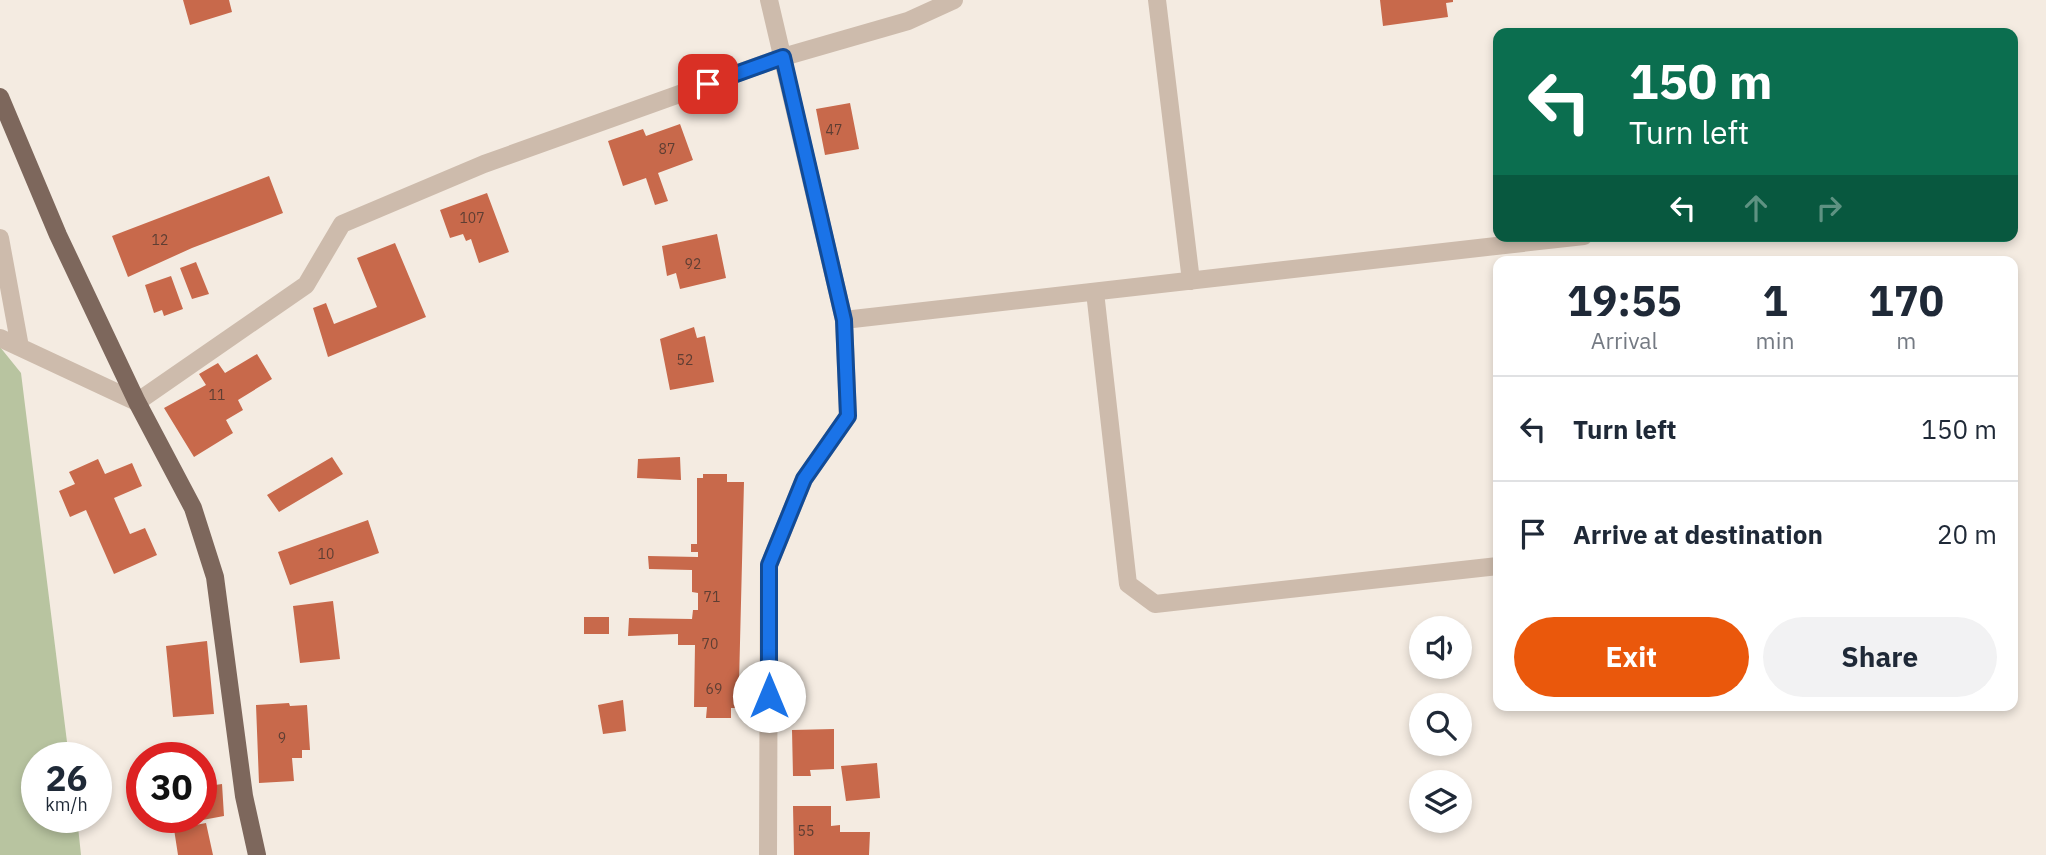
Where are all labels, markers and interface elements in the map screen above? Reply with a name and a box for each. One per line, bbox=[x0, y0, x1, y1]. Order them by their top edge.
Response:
text: 150 m bbox=[1629, 49, 1773, 112]
pin bbox=[678, 54, 738, 114]
icon: left bbox=[1514, 56, 1605, 147]
icon: arrive bbox=[689, 65, 727, 103]
text: Turn left bbox=[1629, 111, 1749, 153]
house number: 47 bbox=[826, 121, 842, 139]
house number: 87 bbox=[659, 140, 675, 158]
icon: left bbox=[1664, 189, 1702, 227]
icon: ahead bbox=[1737, 189, 1775, 227]
icon: right bbox=[1810, 189, 1848, 227]
house number: 107 bbox=[459, 209, 485, 227]
house number: 12 bbox=[152, 231, 168, 249]
house number: 92 bbox=[685, 255, 701, 273]
text: 19:55 bbox=[1567, 273, 1682, 328]
text: 1 bbox=[1762, 273, 1788, 328]
text: 170 bbox=[1868, 273, 1944, 328]
text: Arrival bbox=[1591, 325, 1658, 355]
text: min bbox=[1756, 325, 1794, 355]
text: m bbox=[1896, 325, 1916, 355]
house number: 52 bbox=[677, 351, 693, 369]
house number: 11 bbox=[209, 386, 225, 404]
icon: left bbox=[1514, 410, 1552, 448]
text: Turn left bbox=[1573, 412, 1676, 446]
text: 150 m bbox=[1921, 412, 1997, 446]
icon: arrive bbox=[1514, 515, 1552, 553]
text: Arrive at destination bbox=[1573, 517, 1823, 551]
text: 20 m bbox=[1937, 517, 1997, 551]
house number: 10 bbox=[318, 545, 334, 563]
house number: 71 bbox=[704, 588, 720, 606]
map controls bbox=[1409, 616, 1472, 833]
button: sound bbox=[1409, 616, 1472, 679]
button: Exit bbox=[1514, 617, 1749, 697]
button: Share bbox=[1763, 617, 1997, 697]
house number: 70 bbox=[702, 635, 718, 653]
position arrow bbox=[732, 659, 806, 733]
house number: 69 bbox=[706, 680, 722, 698]
button: search bbox=[1409, 693, 1472, 756]
house number: 9 bbox=[278, 729, 286, 747]
speed limit sign: 30 bbox=[126, 742, 217, 833]
text: 26 bbox=[45, 755, 88, 801]
button: layers bbox=[1409, 770, 1472, 833]
text: km/h bbox=[45, 793, 88, 816]
house number: 55 bbox=[798, 822, 814, 840]

